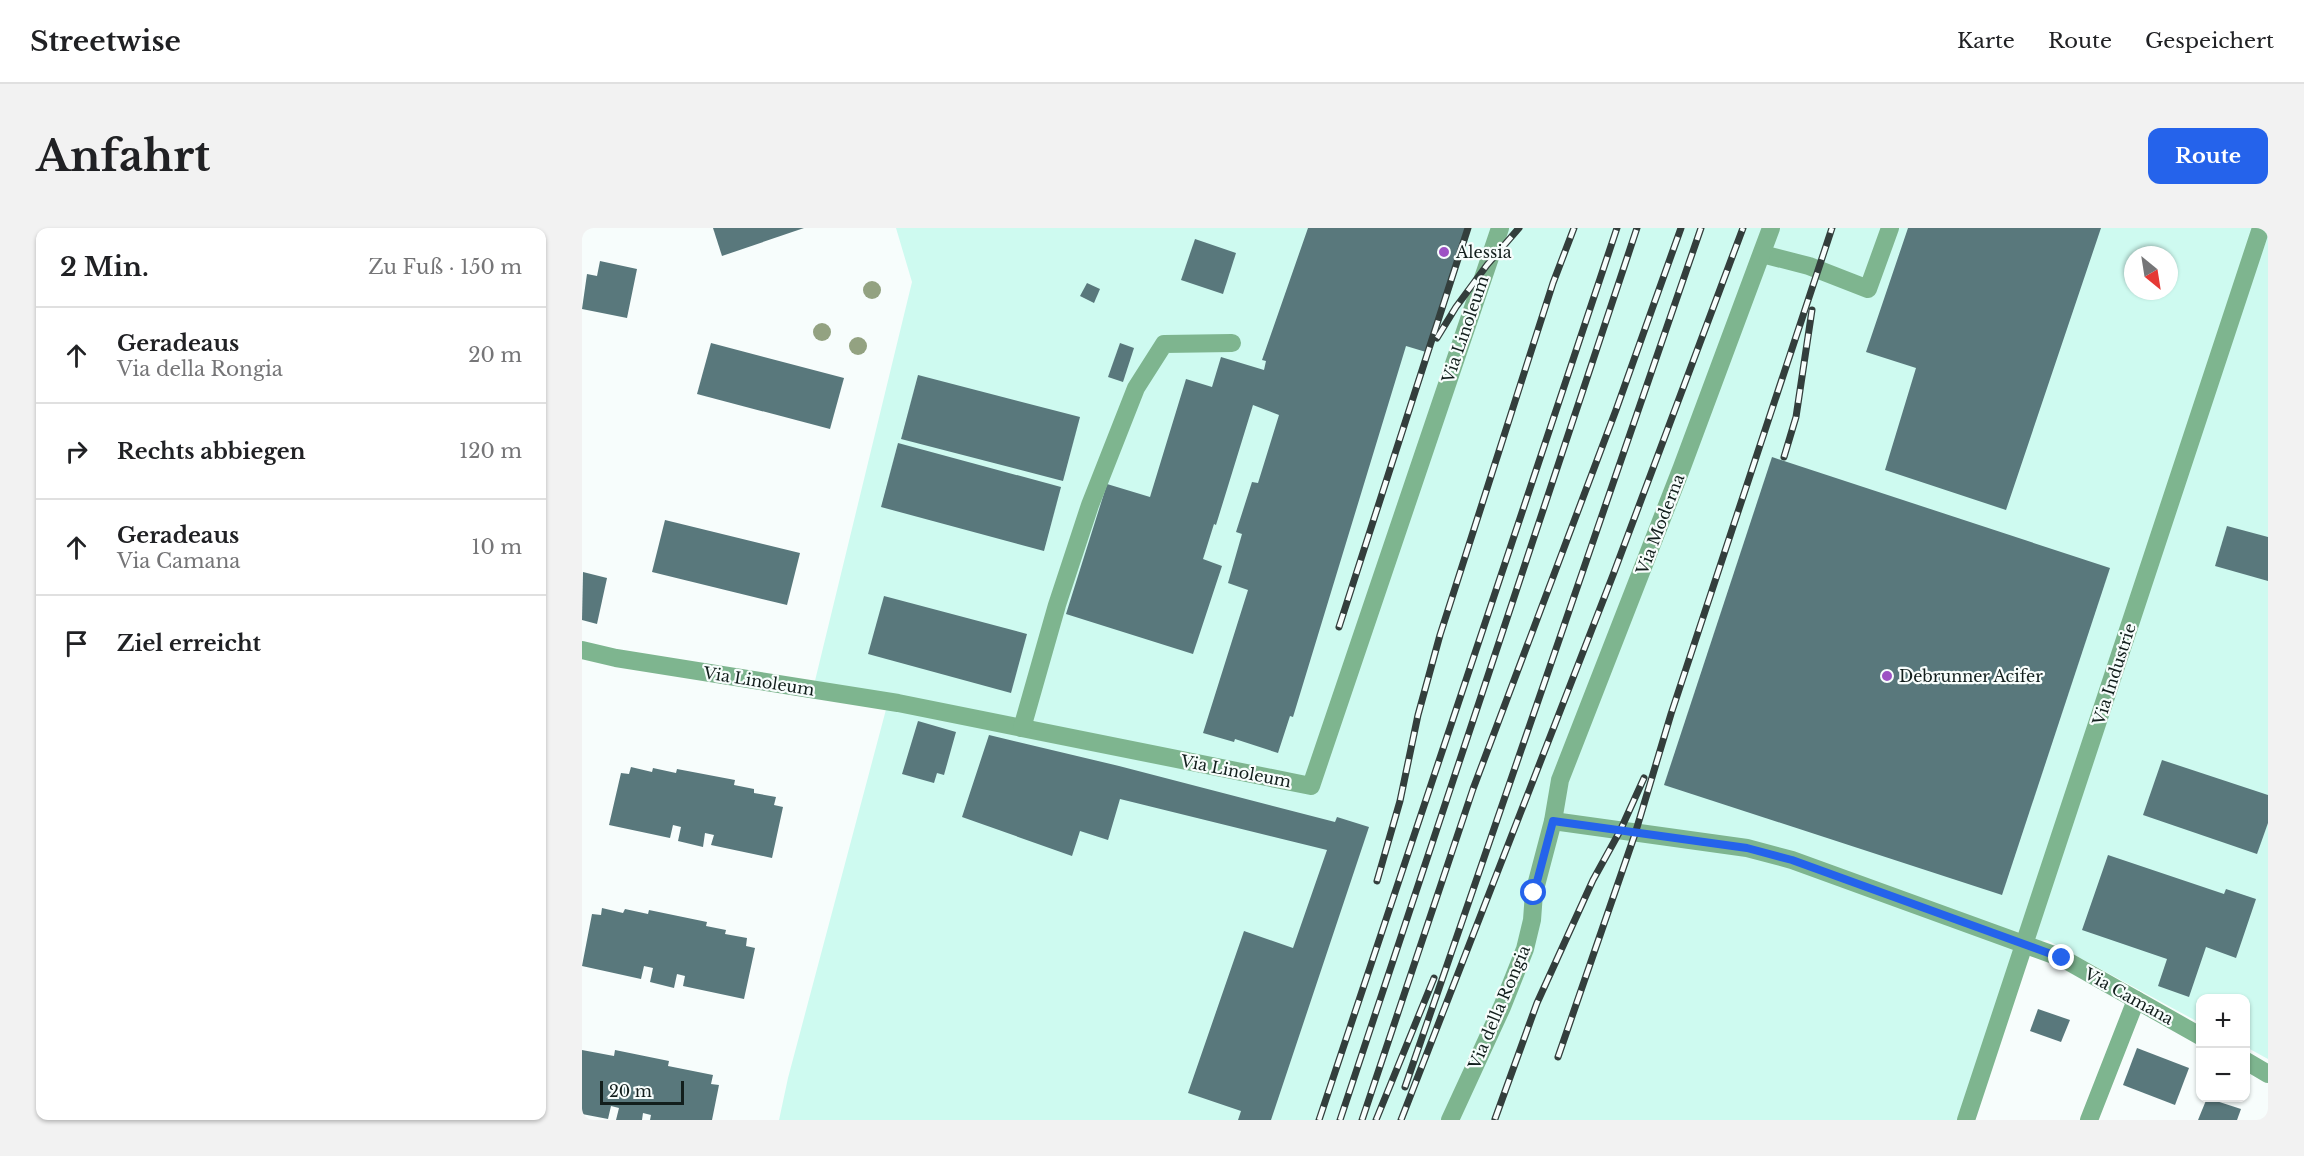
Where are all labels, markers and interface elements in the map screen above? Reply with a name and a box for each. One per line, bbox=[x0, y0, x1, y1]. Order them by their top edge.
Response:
text: Streetwise bbox=[30, 24, 181, 59]
text: Karte bbox=[1957, 28, 2015, 54]
text: Route bbox=[2048, 28, 2112, 54]
text: Gespeichert bbox=[2145, 28, 2274, 54]
button: Route bbox=[2148, 128, 2268, 184]
text: Anfahrt bbox=[36, 130, 210, 182]
place label: Alessia bbox=[1455, 242, 1512, 262]
marker: Alessia bbox=[1437, 245, 1451, 259]
north arrow bbox=[2124, 246, 2178, 300]
text: 2 Min. bbox=[60, 251, 149, 283]
text: Zu Fuß · 150 m bbox=[368, 255, 522, 279]
street label: Via Linoleum bbox=[1437, 273, 1493, 386]
text: Geradeaus bbox=[117, 330, 239, 357]
icon: ahead bbox=[60, 339, 93, 372]
text: 20 m bbox=[468, 343, 522, 367]
text: Via della Rongia bbox=[117, 357, 283, 381]
icon: right bbox=[60, 435, 93, 468]
text: Rechts abbiegen bbox=[117, 438, 306, 465]
text: 120 m bbox=[459, 439, 522, 463]
street label: Via Moderna bbox=[1631, 471, 1688, 578]
text: Geradeaus bbox=[117, 522, 239, 549]
icon: ahead bbox=[60, 531, 93, 564]
text: 10 m bbox=[472, 535, 522, 559]
text: Via Camana bbox=[117, 549, 240, 573]
street label: Via Industrie bbox=[2088, 621, 2140, 728]
icon: arrive bbox=[60, 627, 93, 660]
text: Ziel erreicht bbox=[117, 630, 261, 657]
street label: Via Linoleum bbox=[701, 662, 816, 700]
place label: Debrunner Acifer bbox=[1899, 666, 2043, 686]
marker: Debrunner Acifer bbox=[1880, 669, 1894, 683]
street label: Via Linoleum bbox=[1178, 750, 1293, 791]
route start bbox=[1520, 879, 1546, 905]
street label: Via della Rongia bbox=[1463, 942, 1534, 1073]
route end bbox=[2048, 944, 2074, 970]
street label: Via Camana bbox=[2080, 963, 2177, 1029]
map controls bbox=[2196, 994, 2250, 1102]
button: + bbox=[2196, 994, 2250, 1048]
button: − bbox=[2196, 1048, 2250, 1102]
scale bar bbox=[600, 1078, 684, 1106]
text: 20 m bbox=[609, 1081, 652, 1101]

